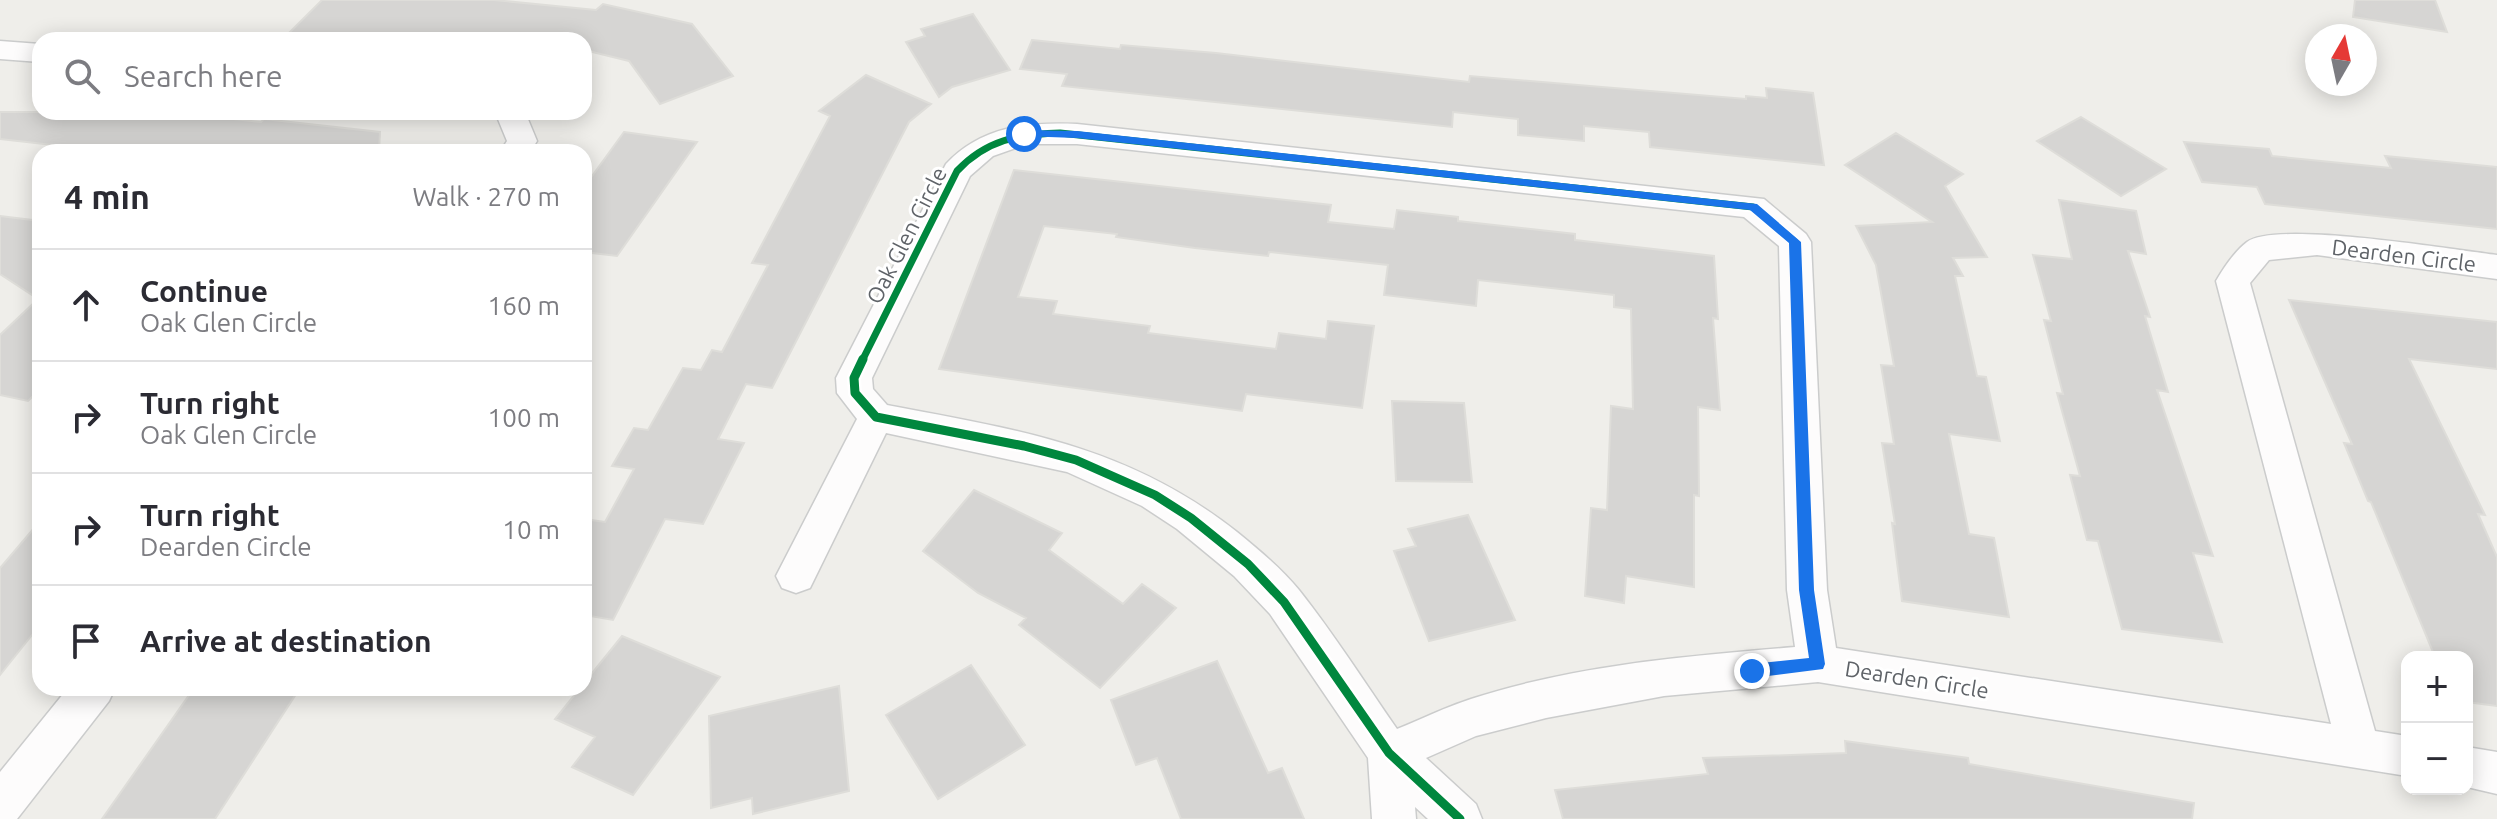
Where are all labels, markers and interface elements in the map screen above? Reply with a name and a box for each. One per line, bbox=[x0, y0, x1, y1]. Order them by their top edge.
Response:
north arrow bbox=[2305, 24, 2377, 96]
search box bbox=[32, 32, 592, 120]
icon: search bbox=[60, 54, 104, 98]
text: Search here bbox=[124, 59, 283, 93]
route start bbox=[1006, 116, 1042, 152]
street label: Oak Glen Circle bbox=[861, 163, 951, 307]
text: 4 min bbox=[64, 177, 150, 215]
text: Walk · 270 m bbox=[412, 182, 560, 211]
street label: Dearden Circle bbox=[2330, 234, 2478, 276]
text: Continue bbox=[140, 274, 268, 308]
icon: ahead bbox=[64, 283, 108, 327]
text: 160 m bbox=[488, 291, 560, 320]
text: Oak Glen Circle bbox=[140, 308, 317, 337]
text: Turn right bbox=[140, 386, 280, 420]
icon: right bbox=[64, 395, 108, 439]
text: 100 m bbox=[488, 403, 560, 432]
text: Oak Glen Circle bbox=[140, 420, 317, 449]
text: Turn right bbox=[140, 498, 280, 532]
icon: right bbox=[64, 507, 108, 551]
text: 10 m bbox=[502, 515, 560, 544]
text: Dearden Circle bbox=[140, 532, 312, 561]
icon: arrive bbox=[64, 619, 108, 663]
text: Arrive at destination bbox=[140, 624, 432, 658]
map controls bbox=[2401, 651, 2473, 795]
button: + bbox=[2401, 651, 2473, 723]
route end bbox=[1734, 653, 1770, 689]
street label: Dearden Circle bbox=[1843, 655, 1991, 703]
button: − bbox=[2401, 723, 2473, 795]

